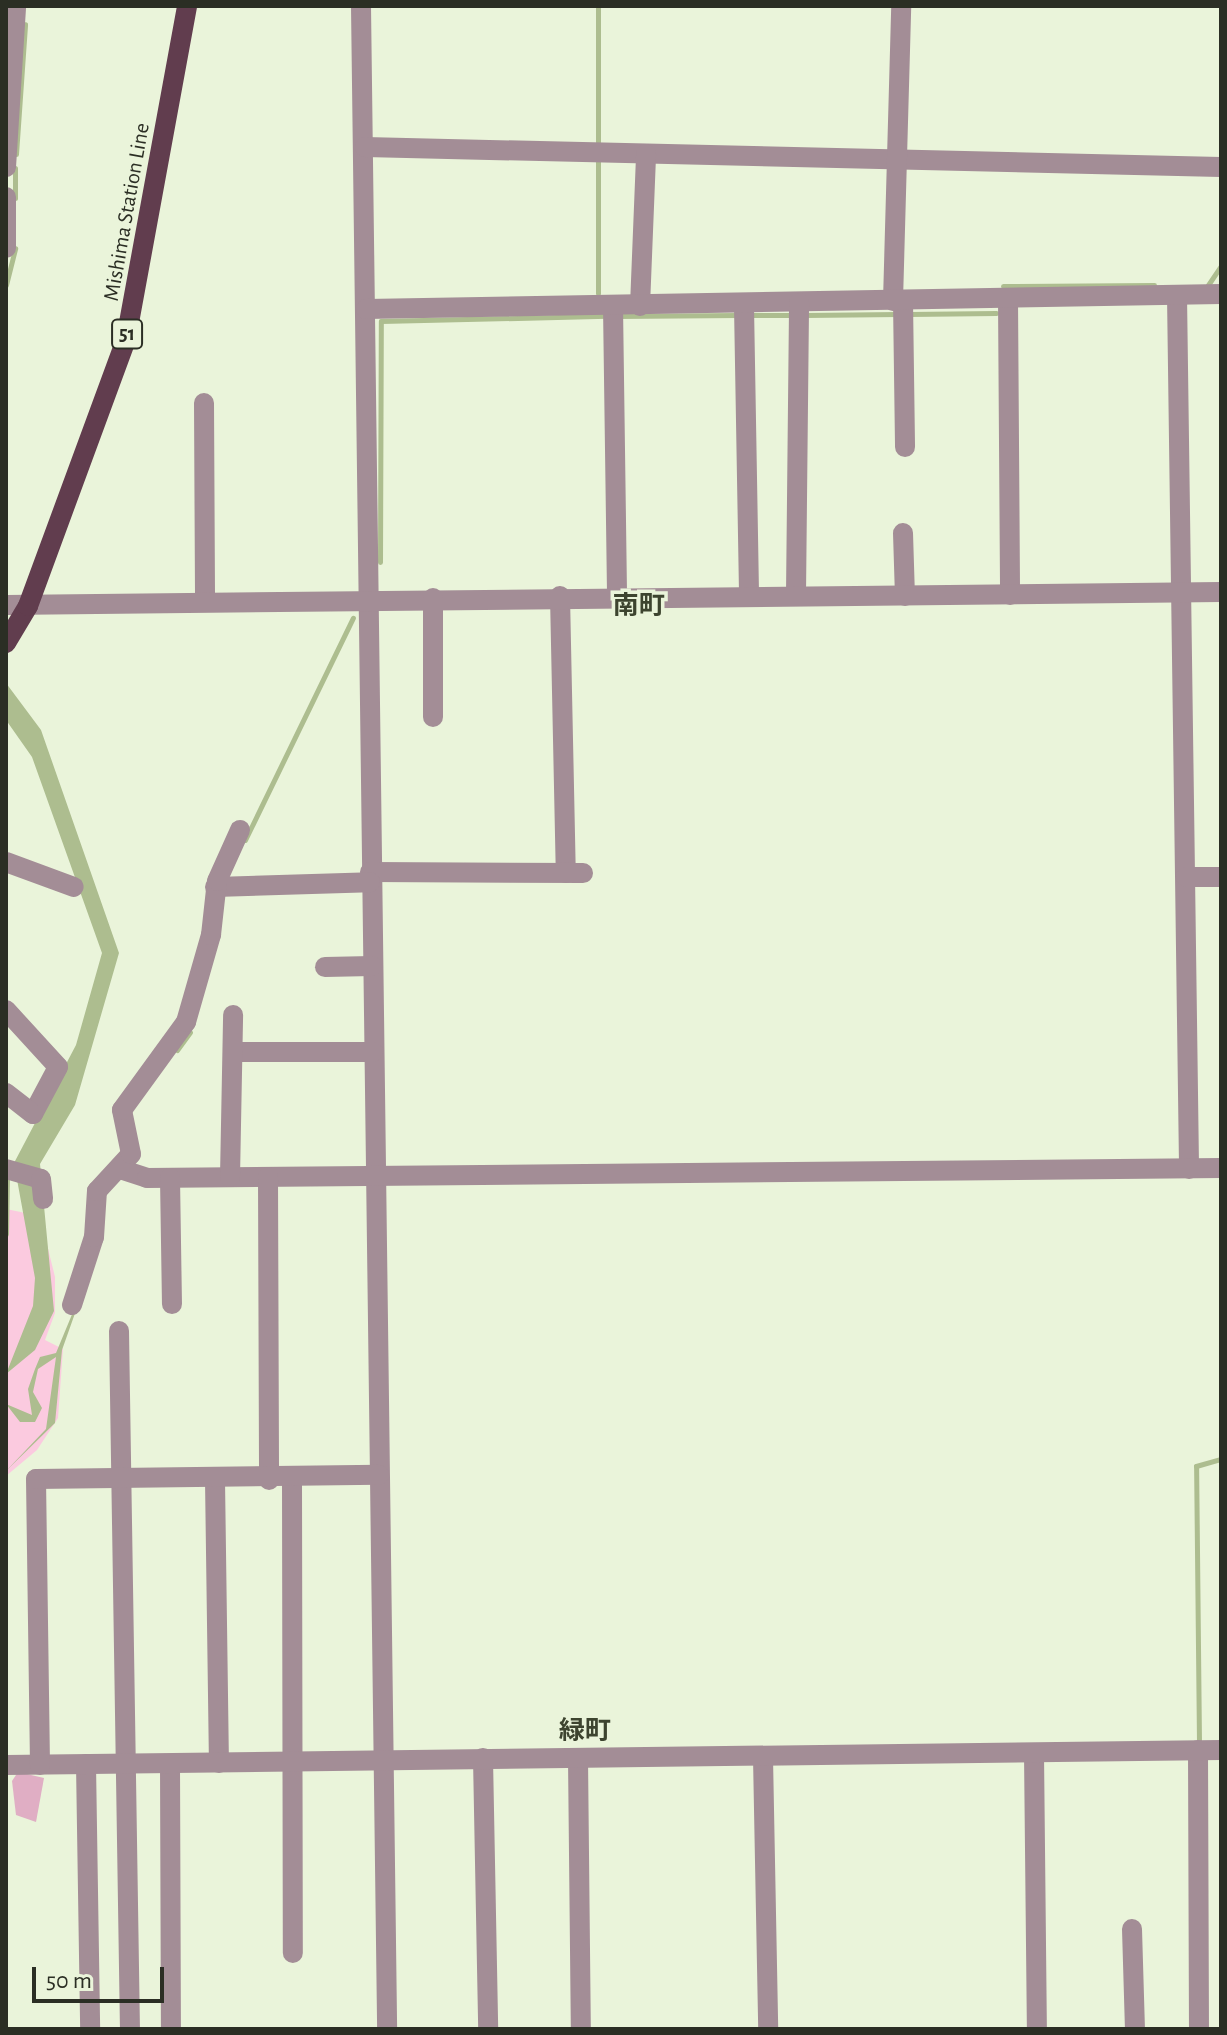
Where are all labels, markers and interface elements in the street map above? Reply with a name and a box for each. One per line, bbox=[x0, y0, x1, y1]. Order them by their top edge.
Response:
street label: Mishima Station Line bbox=[98, 121, 156, 303]
road number: 51 bbox=[111, 318, 143, 350]
district label: 南町 bbox=[613, 591, 665, 623]
district label: 緑町 bbox=[559, 1716, 611, 1748]
scale bar bbox=[36, 1951, 168, 2001]
text: 50 m bbox=[46, 1969, 92, 1993]

